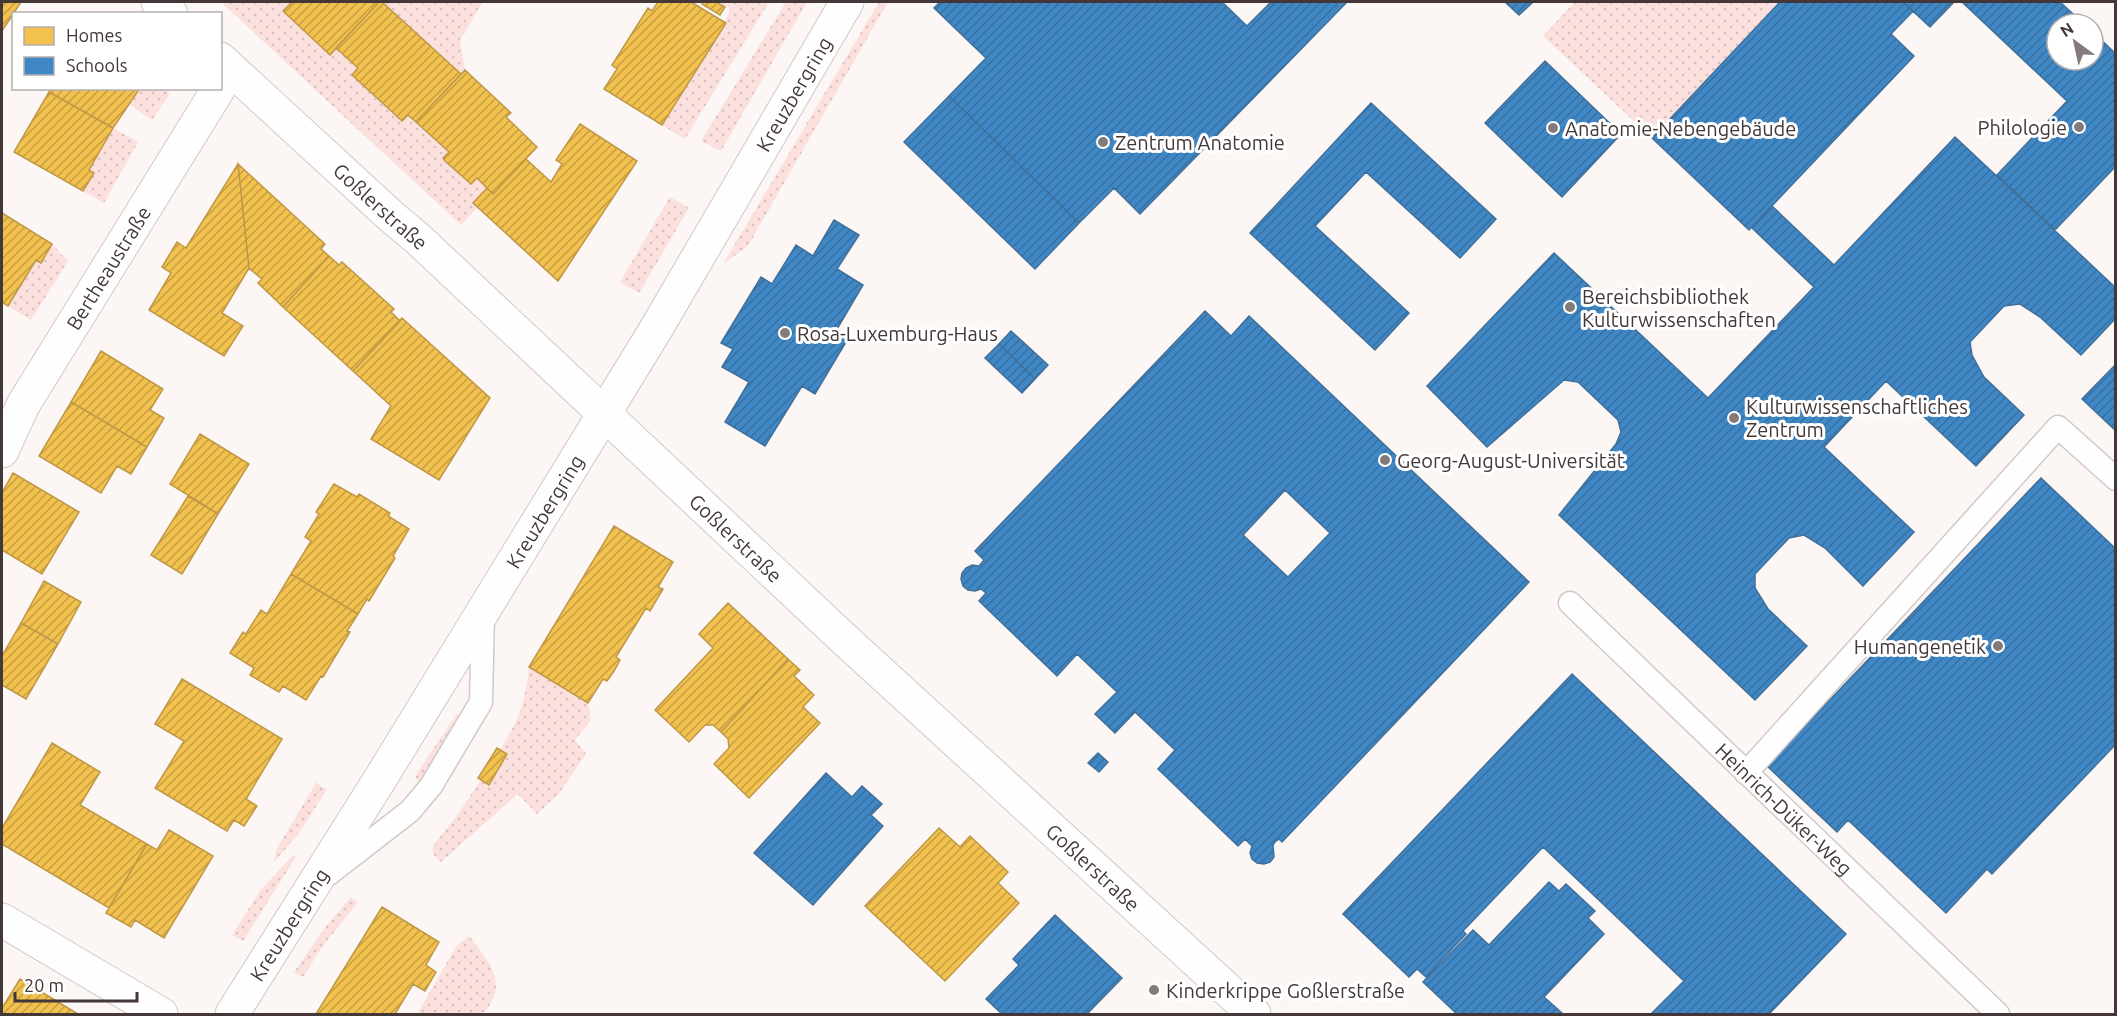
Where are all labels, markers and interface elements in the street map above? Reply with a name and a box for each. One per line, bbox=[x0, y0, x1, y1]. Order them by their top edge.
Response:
legend bbox=[12, 12, 222, 90]
north arrow bbox=[2045, 12, 2105, 72]
text: N bbox=[2057, 19, 2077, 40]
text: Homes bbox=[66, 25, 123, 45]
street label: Kreuzbergring bbox=[751, 32, 836, 155]
text: Schools bbox=[66, 55, 128, 75]
place label: Philologie bbox=[1977, 116, 2067, 139]
place label: Anatomie-Nebengebäude bbox=[1565, 117, 1796, 140]
marker: Philologie bbox=[2072, 120, 2086, 134]
marker: Anatomie-Nebengebäude bbox=[1546, 121, 1560, 135]
place label: Zentrum Anatomie bbox=[1115, 131, 1285, 154]
marker: Zentrum Anatomie bbox=[1096, 135, 1110, 149]
street label: Goßlerstraße bbox=[329, 158, 433, 254]
street label: Bertheaustraße bbox=[61, 202, 155, 334]
place label: Bereichsbibliothek Kulturwissenschaften bbox=[1582, 285, 1776, 331]
marker: Bereichsbibliothek Kulturwissenschaften bbox=[1563, 300, 1577, 314]
place label: Rosa-Luxemburg-Haus bbox=[797, 322, 998, 345]
marker: Rosa-Luxemburg-Haus bbox=[778, 326, 792, 340]
place label: Kulturwissenschaftliches Zentrum bbox=[1746, 395, 1968, 441]
marker: Kulturwissenschaftliches Zentrum bbox=[1727, 411, 1741, 425]
place label: Georg-August-Universität bbox=[1397, 449, 1625, 472]
street label: Kreuzbergring bbox=[501, 450, 588, 572]
marker: Georg-August-Universität bbox=[1378, 453, 1392, 467]
street label: Goßlerstraße bbox=[685, 489, 787, 587]
place label: Humangenetik bbox=[1854, 635, 1986, 658]
marker: Humangenetik bbox=[1991, 639, 2005, 653]
street label: Heinrich-Düker-Weg bbox=[1711, 738, 1857, 879]
street label: Goßlerstraße bbox=[1042, 819, 1145, 916]
street label: Kreuzbergring bbox=[244, 864, 333, 985]
scale bar bbox=[15, 965, 136, 1003]
text: 20 m bbox=[24, 975, 64, 995]
place label: Kinderkrippe Goßlerstraße bbox=[1166, 979, 1405, 1002]
marker: Kinderkrippe Goßlerstraße bbox=[1147, 983, 1161, 997]

